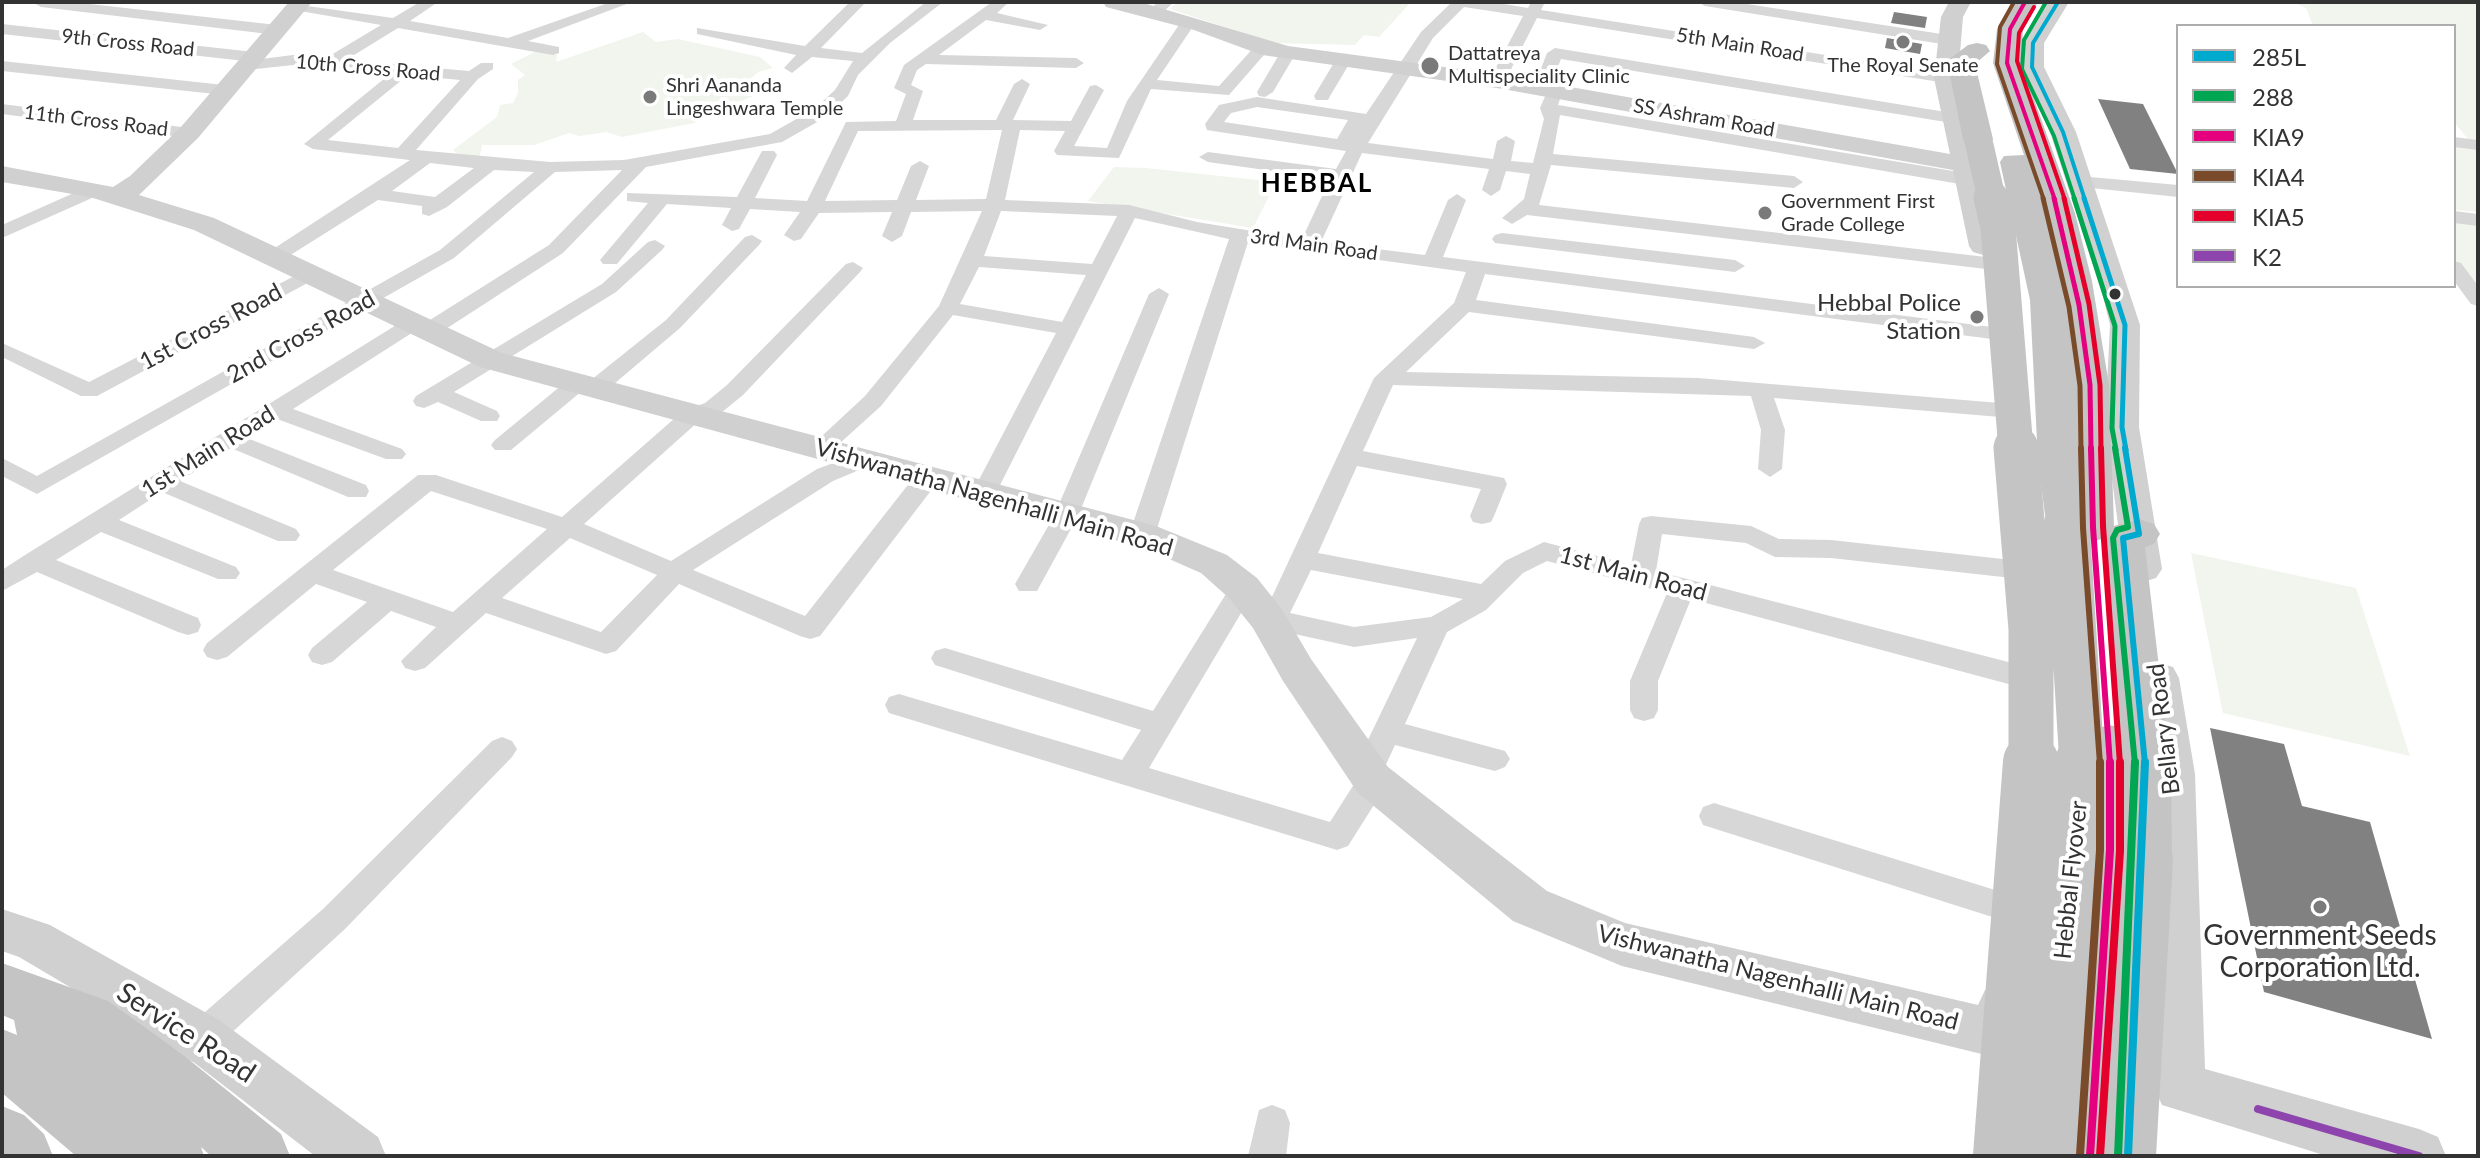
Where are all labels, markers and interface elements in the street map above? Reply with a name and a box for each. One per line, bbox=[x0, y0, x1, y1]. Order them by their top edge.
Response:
street label: 5th Main Road bbox=[1675, 23, 1805, 67]
street label: 9th Cross Road bbox=[60, 24, 196, 62]
legend bbox=[2176, 24, 2456, 288]
marker: The Royal Senate bbox=[1894, 33, 1912, 51]
place label: Dattatreya Multispeciality Clinic bbox=[1448, 42, 1630, 89]
text: 285L bbox=[2252, 42, 2306, 71]
street label: 10th Cross Road bbox=[295, 50, 441, 86]
place label: The Royal Senate bbox=[1827, 54, 1979, 78]
marker: Dattatreya Multispeciality Clinic bbox=[1419, 55, 1441, 77]
place label: Shri Aananda Lingeshwara Temple bbox=[666, 74, 843, 121]
text: 288 bbox=[2252, 82, 2294, 111]
marker: Shri Aananda Lingeshwara Temple bbox=[641, 88, 659, 106]
street label: SS Ashram Road bbox=[1631, 94, 1777, 142]
street label: 11th Cross Road bbox=[23, 100, 169, 142]
text: KIA9 bbox=[2252, 122, 2305, 151]
text: KIA4 bbox=[2252, 162, 2305, 191]
district label: HEBBAL bbox=[1261, 168, 1373, 200]
place label: Government First Grade College bbox=[1781, 190, 1935, 237]
text: KIA5 bbox=[2252, 202, 2305, 231]
marker: Government First Grade College bbox=[1756, 204, 1774, 222]
street label: 3rd Main Road bbox=[1249, 224, 1379, 266]
text: K2 bbox=[2252, 242, 2282, 271]
street label: 1st Cross Road bbox=[135, 277, 287, 377]
street label: 2nd Cross Road bbox=[222, 284, 380, 390]
unlabelled marker bbox=[2107, 286, 2123, 302]
place label: Hebbal Police Station bbox=[1817, 289, 1961, 345]
marker: Hebbal Police Station bbox=[1968, 308, 1986, 326]
street label: 1st Main Road bbox=[136, 400, 280, 504]
street label: Vishwanatha Nagenhalli Main Road bbox=[812, 433, 1176, 563]
street label: 1st Main Road bbox=[1556, 540, 1710, 608]
street label: Bellary Road bbox=[2142, 662, 2186, 796]
street label: Hebbal Flyover bbox=[2048, 799, 2094, 961]
marker: Government Seeds Corporation Ltd. bbox=[2311, 898, 2329, 916]
street label: Vishwanatha Nagenhalli Main Road bbox=[1595, 919, 1961, 1037]
place label: Government Seeds Corporation Ltd. bbox=[2203, 919, 2437, 985]
street label: Service Road bbox=[110, 976, 262, 1090]

